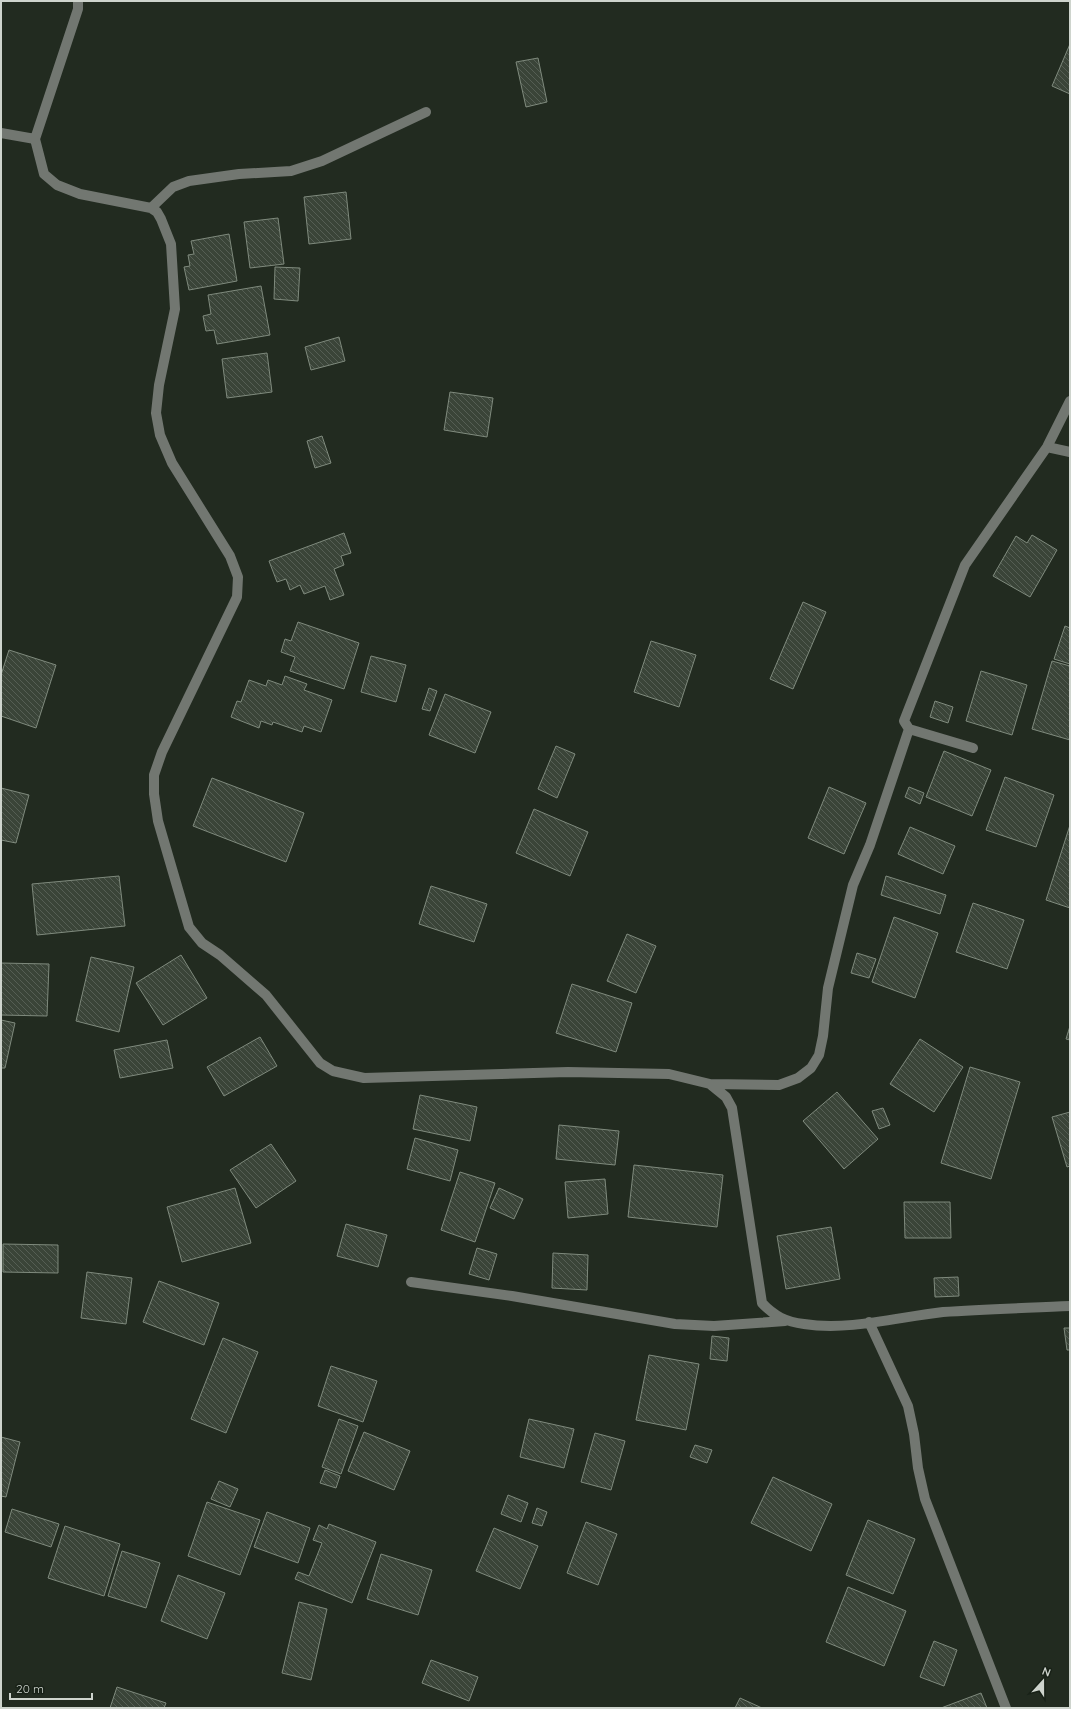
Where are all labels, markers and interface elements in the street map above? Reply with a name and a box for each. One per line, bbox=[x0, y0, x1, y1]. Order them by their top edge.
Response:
north arrow bbox=[1023, 1661, 1063, 1701]
text: N bbox=[1040, 1664, 1053, 1680]
scale bar bbox=[10, 1675, 92, 1701]
text: 20 m bbox=[16, 1681, 44, 1696]

